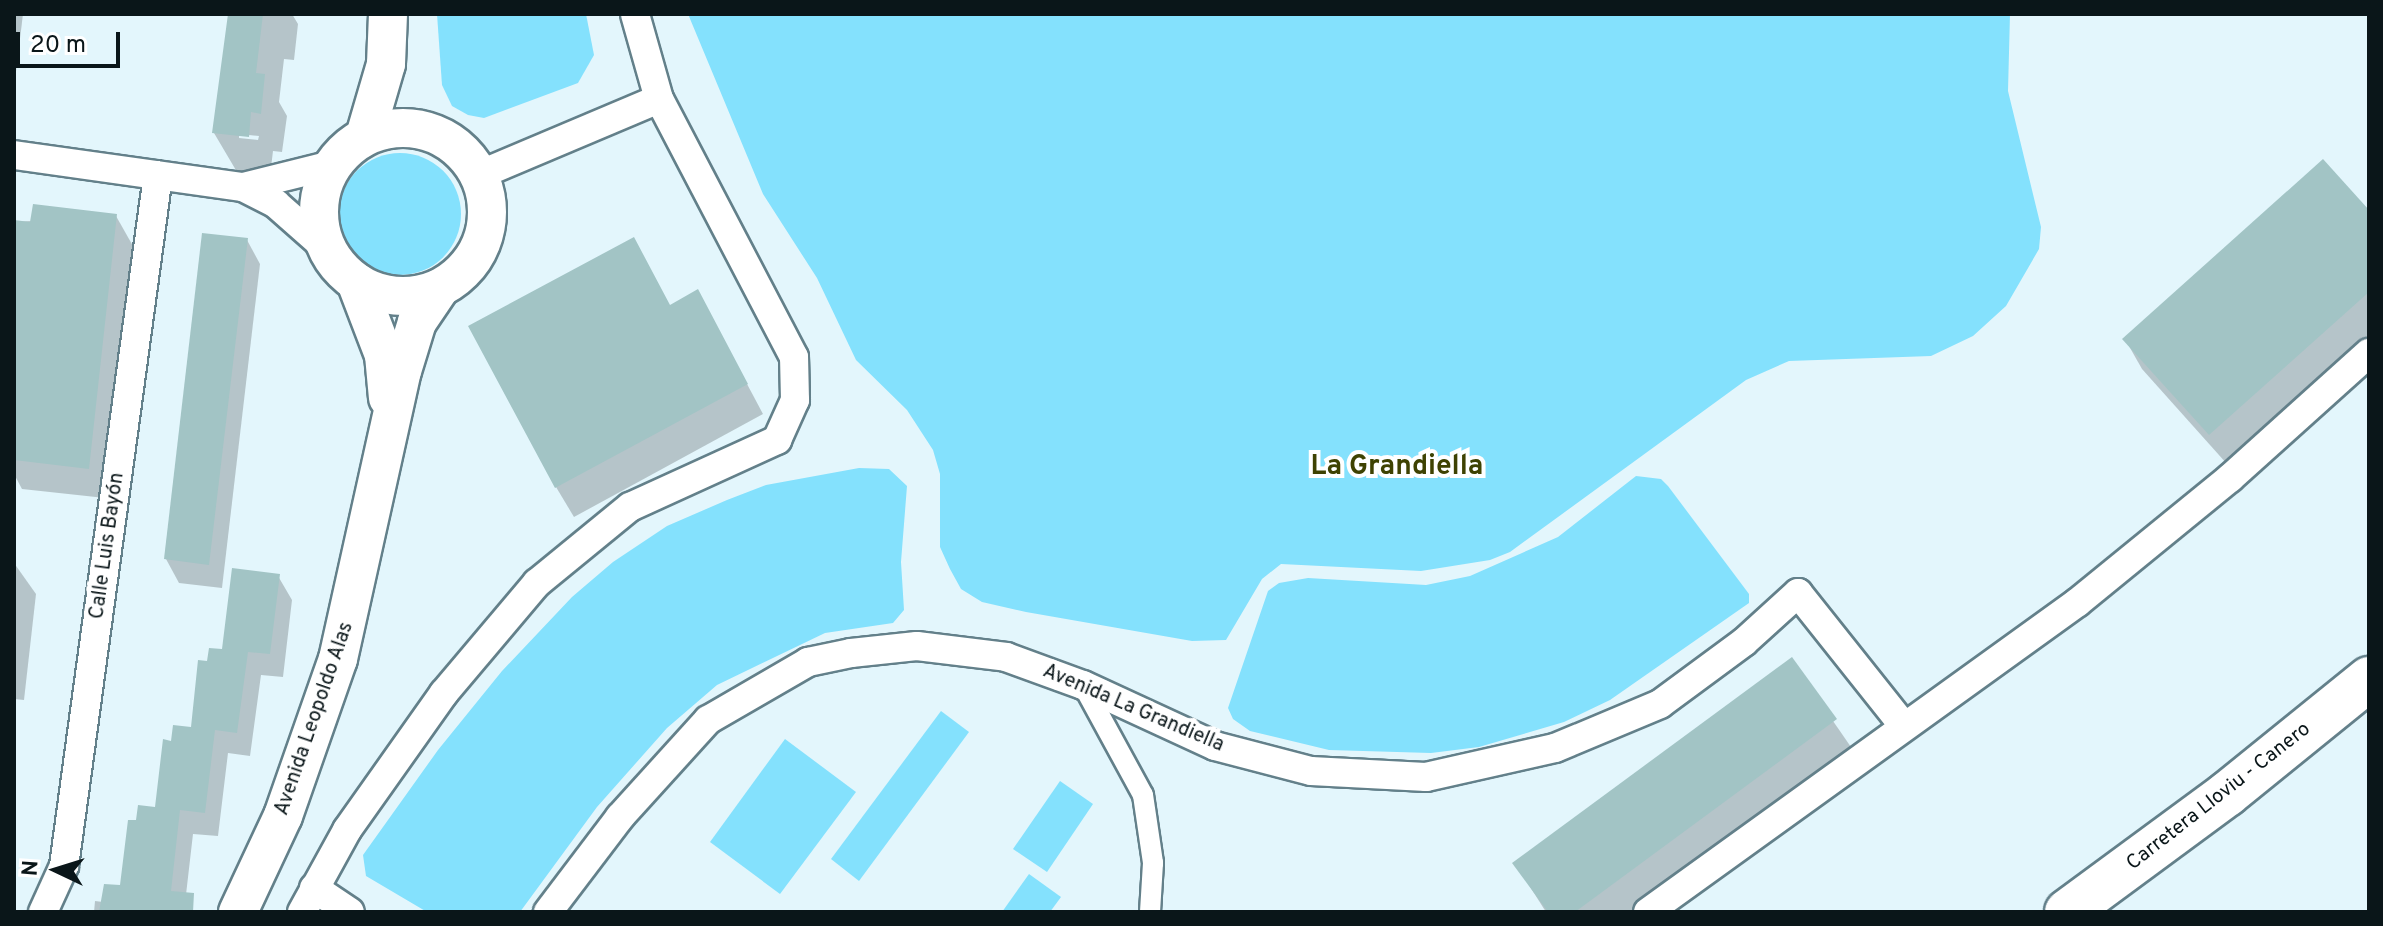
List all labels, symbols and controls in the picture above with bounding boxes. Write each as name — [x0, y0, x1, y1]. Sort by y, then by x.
scale bar — [20, 16, 124, 66]
text: 20 m — [30, 31, 86, 61]
district label: La Grandiella — [1311, 450, 1483, 484]
street label: Calle Luis Bayón — [86, 471, 130, 621]
street label: Avenida Leopoldo Alas — [270, 619, 360, 819]
street label: Avenida La Grandiella — [1039, 660, 1227, 758]
street label: Carretera Lloviu - Canero — [2122, 718, 2316, 876]
north arrow — [16, 830, 96, 910]
text: N — [18, 859, 46, 877]

